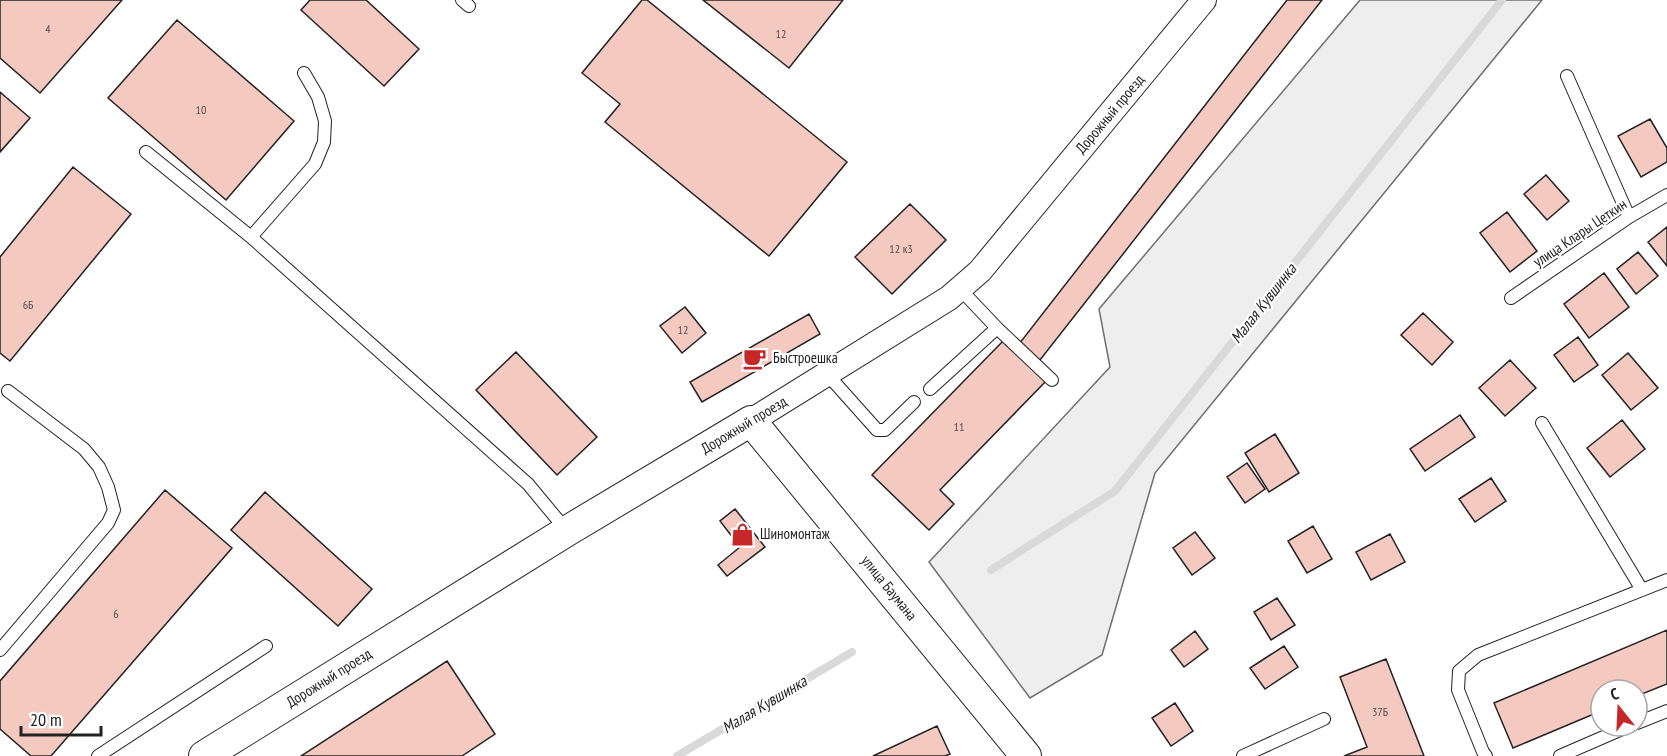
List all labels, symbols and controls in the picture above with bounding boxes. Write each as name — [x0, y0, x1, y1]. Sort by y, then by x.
house number: 4 — [45, 21, 51, 36]
house number: 12 — [776, 26, 786, 41]
street label: Дорожный проезд — [1071, 70, 1148, 157]
house number: 10 — [196, 102, 206, 117]
street label: улица Клары Цеткин — [1529, 194, 1630, 271]
house number: 12 к3 — [889, 241, 913, 256]
water label: Малая Кувшинка — [1226, 258, 1301, 347]
house number: 6Б — [23, 297, 33, 312]
house number: 12 — [678, 322, 688, 337]
cafe icon: Быстроешка — [742, 345, 768, 371]
place label: Быстроешка — [773, 348, 838, 367]
street label: Дорожный проезд — [697, 391, 791, 458]
house number: 11 — [954, 419, 964, 434]
shop icon: Шиномонтаж — [729, 521, 755, 547]
place label: Шиномонтаж — [760, 524, 831, 543]
street label: улица Баумана — [857, 551, 922, 624]
house number: 6 — [113, 606, 119, 621]
street label: Дорожный проезд — [282, 644, 375, 711]
water label: Малая Кувшинка — [718, 670, 811, 737]
north arrow — [1589, 678, 1649, 738]
text: С — [1608, 683, 1622, 704]
scale bar — [21, 699, 100, 737]
house number: 37Б — [1372, 704, 1388, 719]
text: 20 m — [30, 708, 62, 731]

